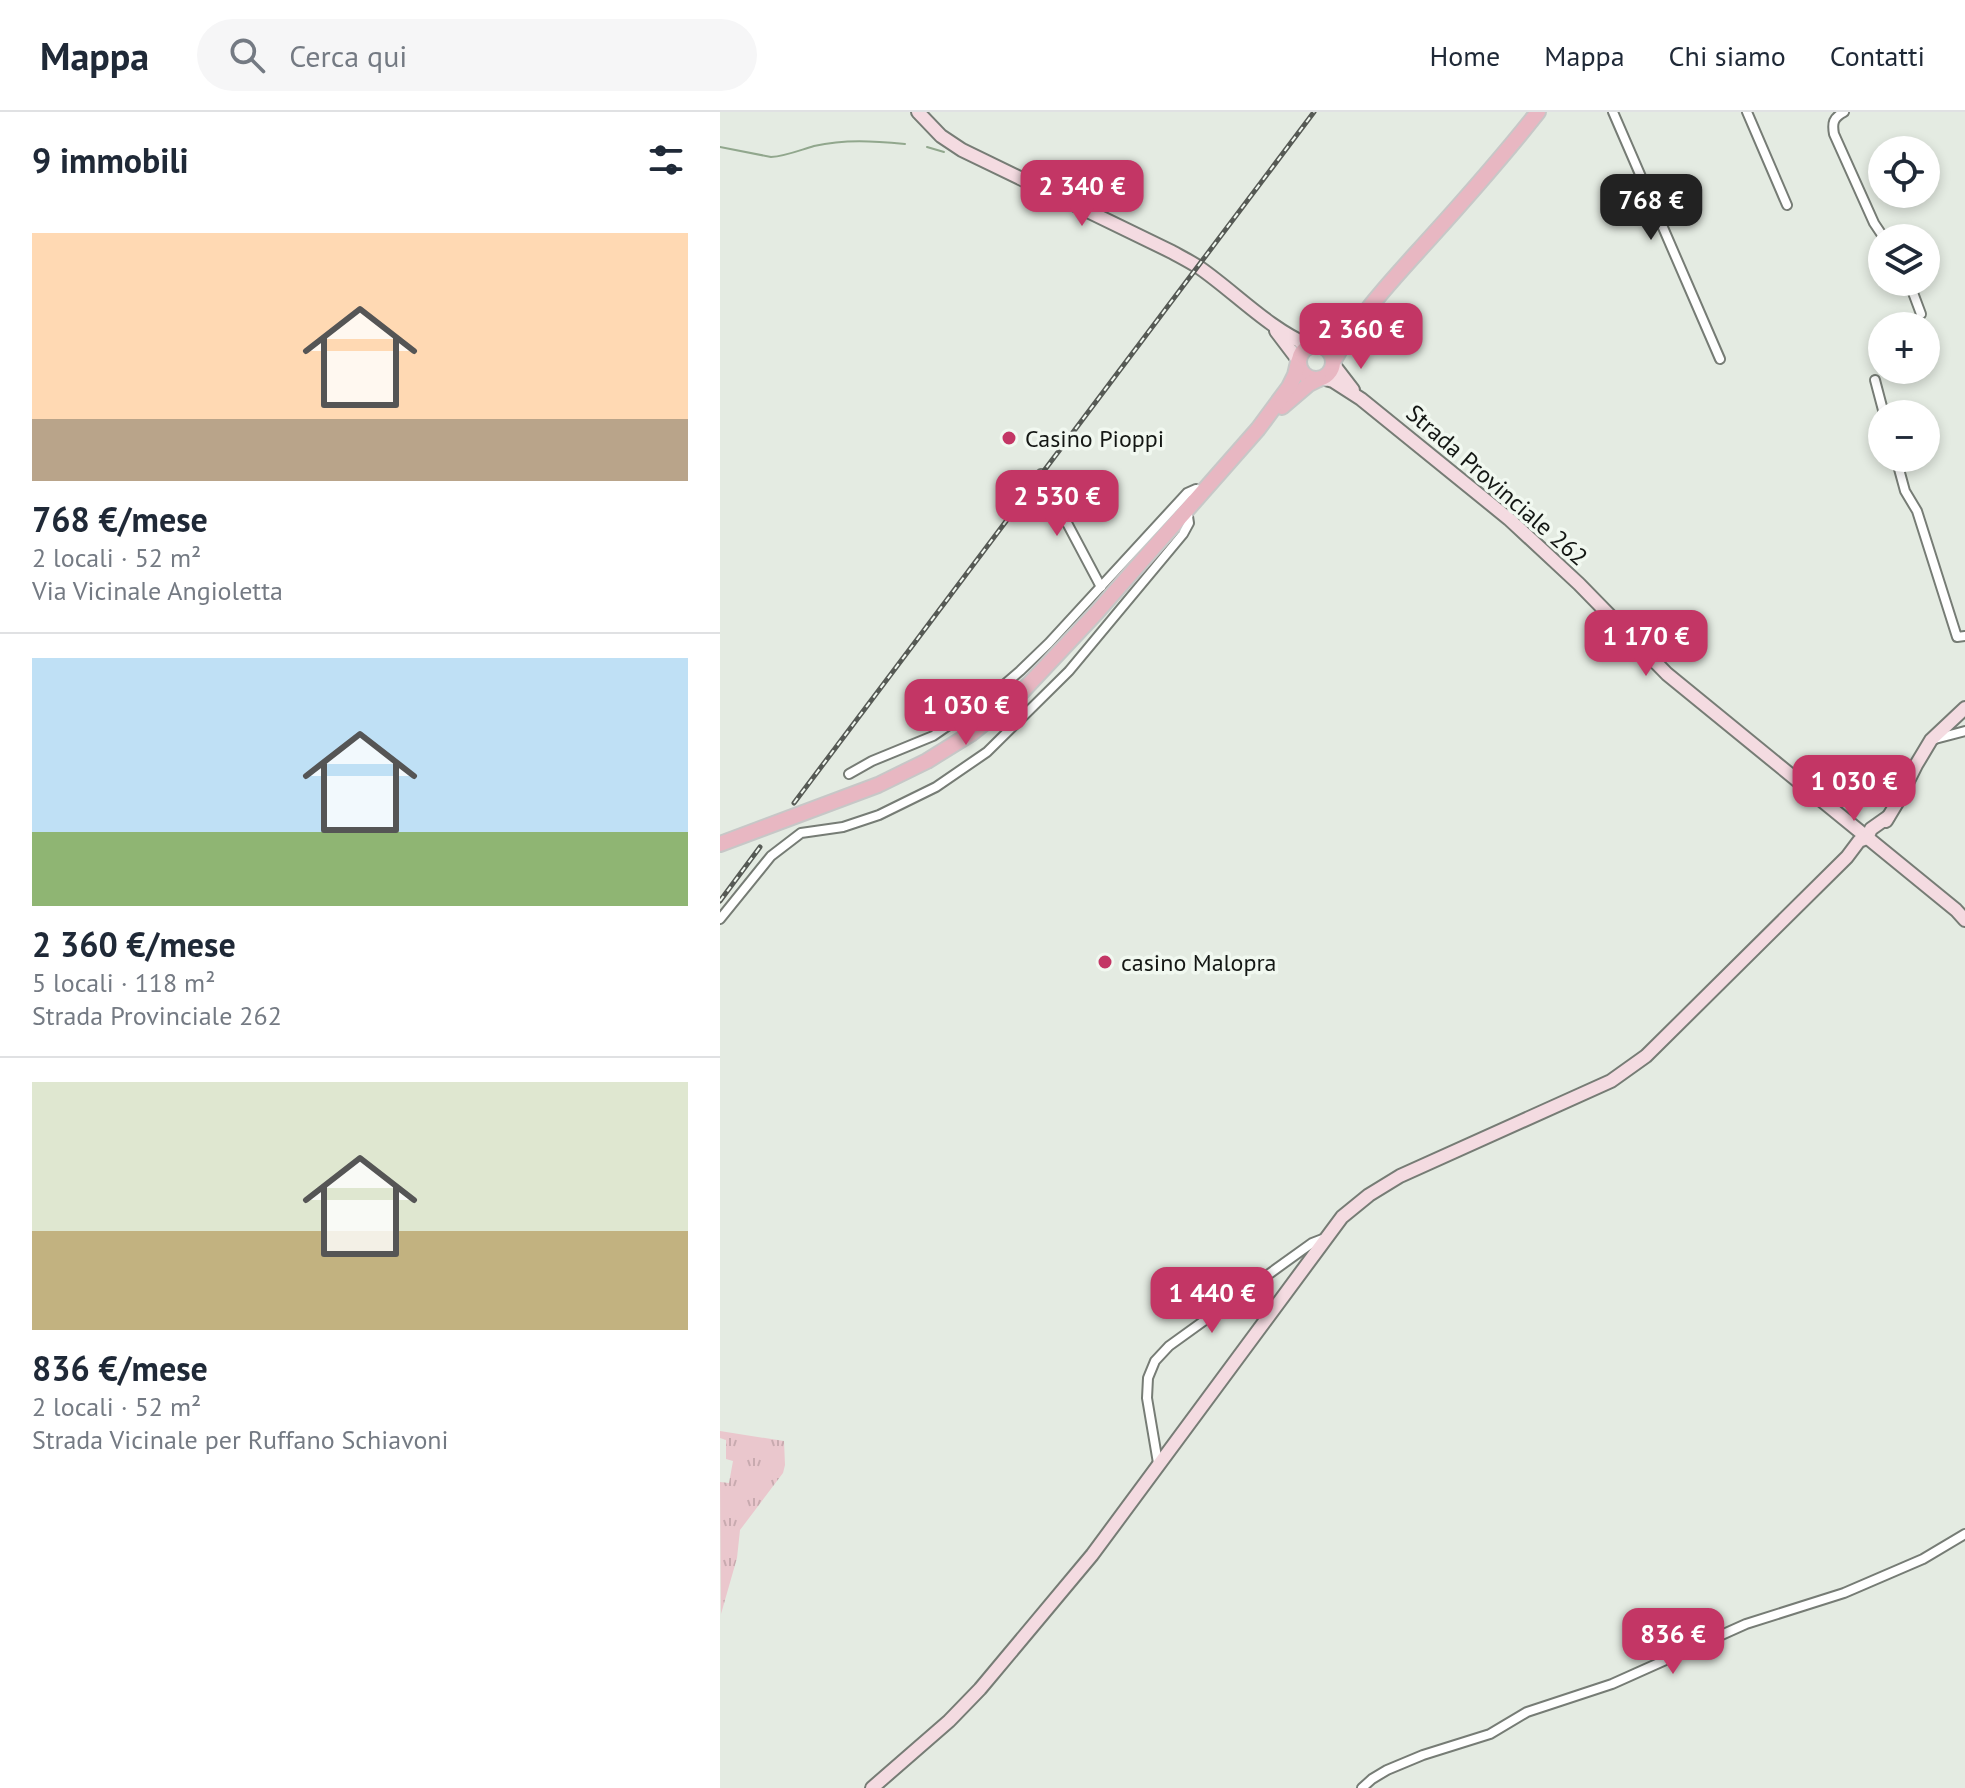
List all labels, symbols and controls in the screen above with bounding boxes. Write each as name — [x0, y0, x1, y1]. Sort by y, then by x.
search box — [197, 19, 757, 91]
text: Mappa — [40, 31, 149, 80]
icon: search — [225, 33, 269, 77]
text: Cerca qui — [289, 36, 407, 75]
text: Home — [1430, 37, 1500, 74]
text: Mappa — [1544, 37, 1625, 74]
text: Chi siamo — [1669, 37, 1786, 74]
text: Contatti — [1830, 37, 1925, 74]
map controls — [1868, 136, 1940, 472]
button: locate — [1868, 136, 1940, 208]
text: 9 immobili — [32, 138, 189, 182]
icon: filters — [644, 138, 688, 182]
pin: 2 340 € — [1008, 160, 1156, 228]
text: 2 340 € — [1039, 169, 1125, 202]
pin: 768 € — [1595, 174, 1707, 242]
text: 768 € — [1618, 183, 1684, 216]
button: layers — [1868, 224, 1940, 296]
icon: home — [288, 285, 432, 429]
pin: 2 360 € — [1287, 303, 1435, 371]
text: 2 360 € — [1318, 312, 1404, 345]
button: + — [1868, 312, 1940, 384]
street label: Strada Provinciale 262 — [1400, 398, 1594, 572]
button: − — [1868, 400, 1940, 472]
place label: Casino Pioppi — [1025, 423, 1164, 454]
marker: Casino Pioppi — [1000, 429, 1018, 447]
pin: 2 530 € — [983, 470, 1131, 538]
text: 2 530 € — [1014, 479, 1100, 512]
text: 768 €/mese — [32, 497, 208, 541]
text: 2 locali · 52 m² — [32, 541, 201, 574]
text: Via Vicinale Angioletta — [32, 574, 283, 607]
pin: 1 170 € — [1572, 610, 1720, 678]
text: 1 170 € — [1603, 619, 1689, 652]
pin: 1 030 € — [892, 679, 1040, 747]
text: 1 030 € — [923, 688, 1009, 721]
icon: home — [288, 710, 432, 854]
pin: 1 030 € — [1780, 755, 1928, 823]
text: 1 030 € — [1811, 764, 1897, 797]
text: 2 360 €/mese — [32, 922, 236, 966]
place label: casino Malopra — [1121, 947, 1276, 978]
marker: casino Malopra — [1096, 953, 1114, 971]
text: 5 locali · 118 m² — [32, 966, 215, 999]
text: Strada Provinciale 262 — [32, 999, 282, 1032]
icon: home — [288, 1134, 432, 1278]
pin: 1 440 € — [1138, 1267, 1286, 1335]
text: 1 440 € — [1169, 1276, 1255, 1309]
text: 836 €/mese — [32, 1346, 208, 1390]
text: 2 locali · 52 m² — [32, 1390, 201, 1423]
text: Strada Vicinale per Ruffano Schiavoni — [32, 1423, 449, 1456]
pin: 836 € — [1617, 1608, 1729, 1676]
text: 836 € — [1640, 1617, 1706, 1650]

